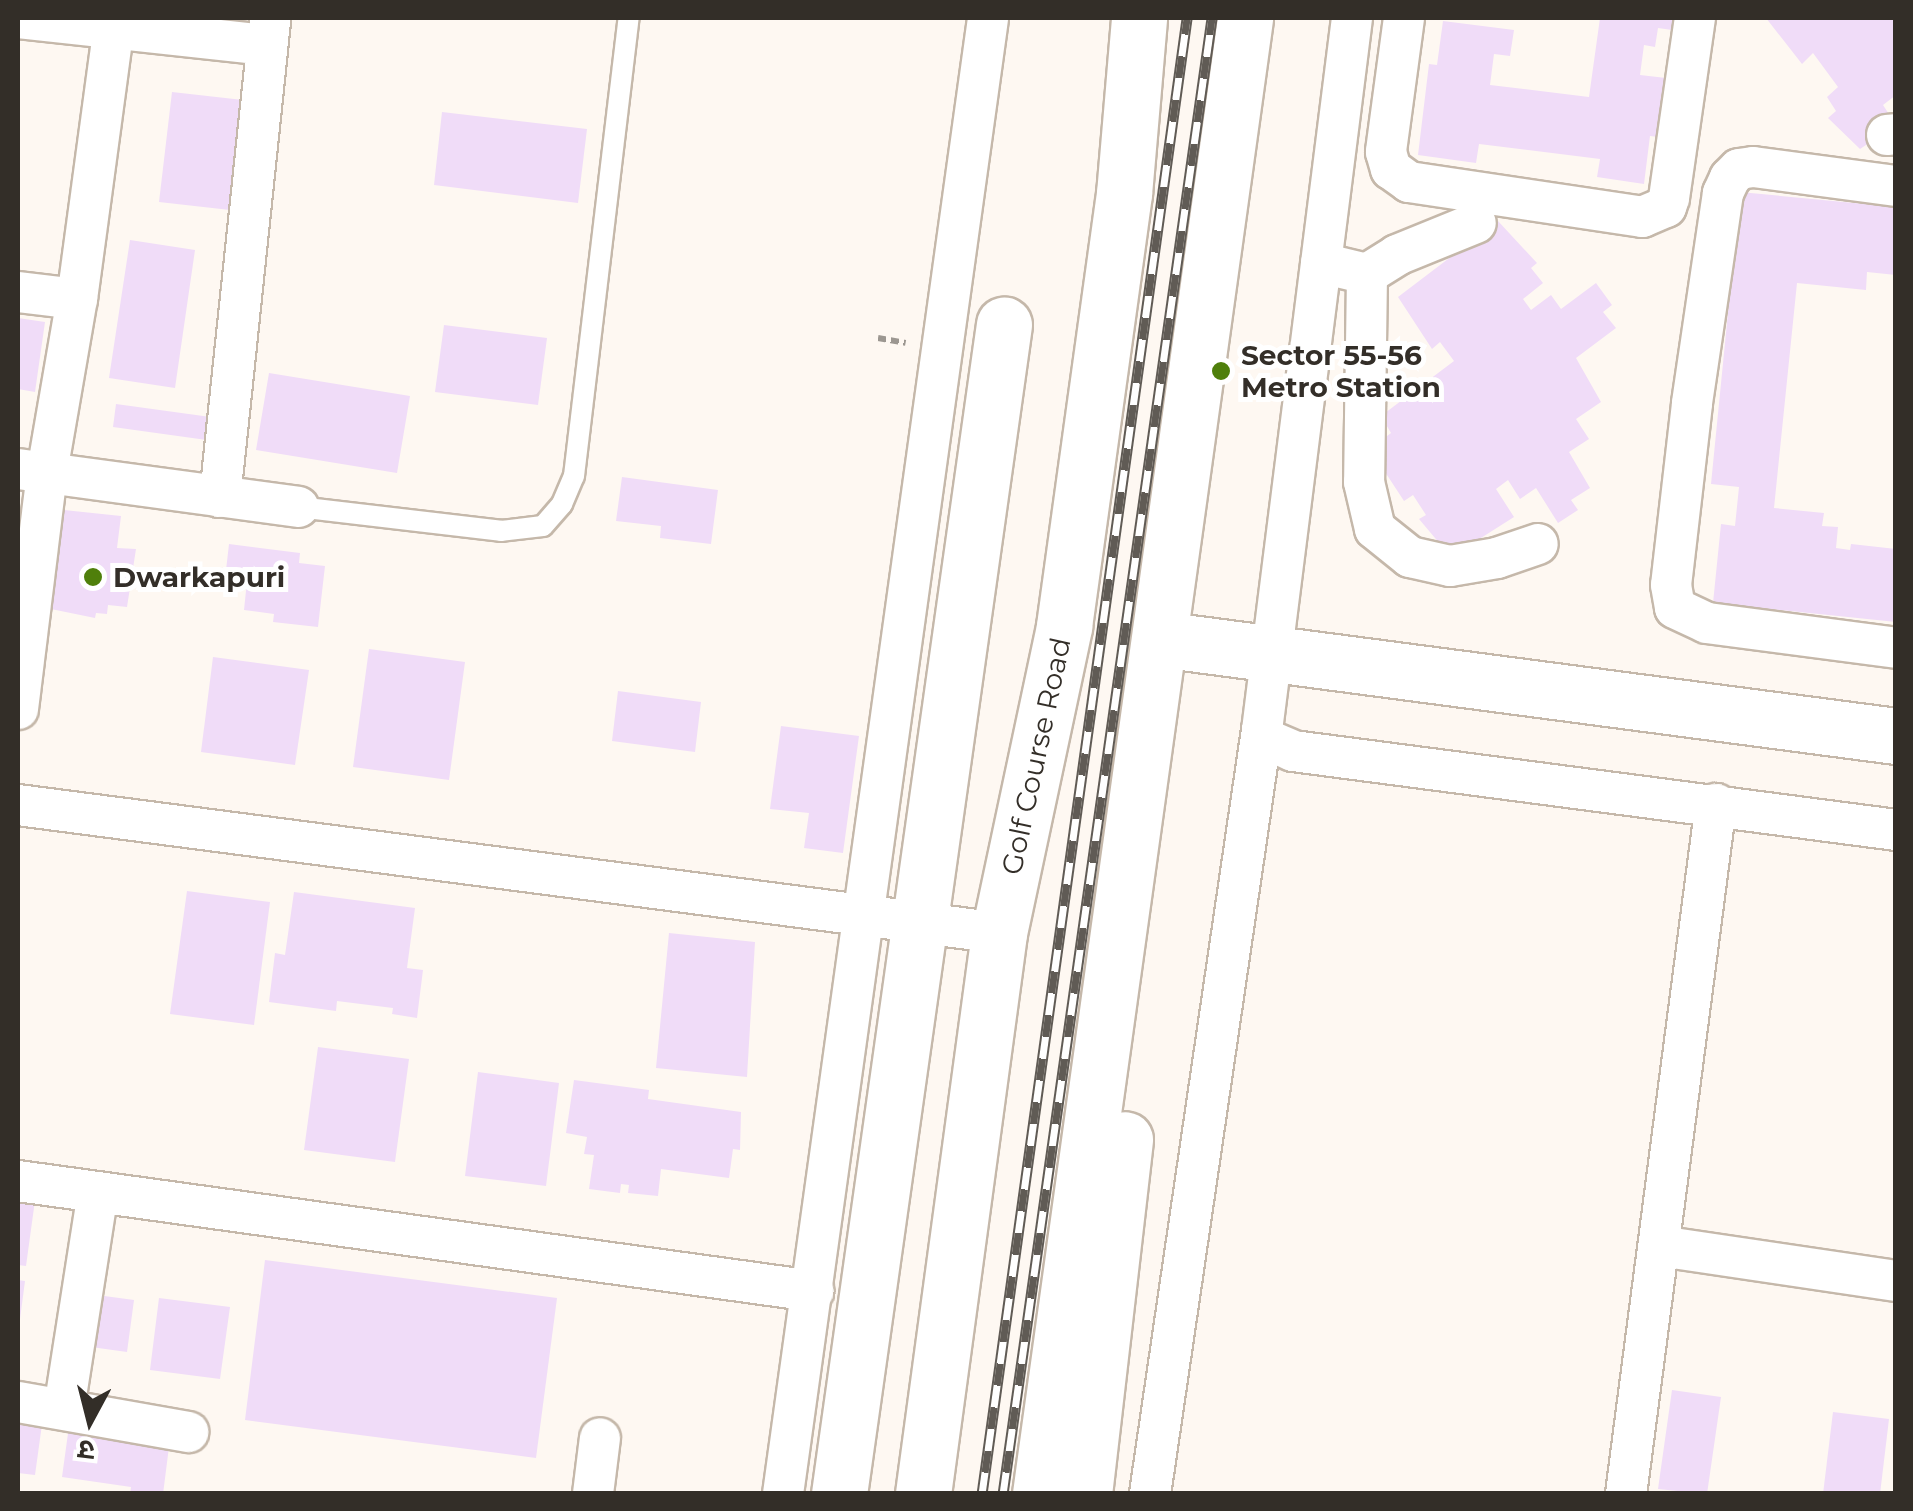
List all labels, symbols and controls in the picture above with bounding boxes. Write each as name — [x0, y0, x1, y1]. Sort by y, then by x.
place label: Sector 55-56 Metro Station — [1241, 338, 1441, 404]
marker: Sector 55-56 Metro Station — [1210, 360, 1232, 382]
place label: Dwarkapuri — [113, 560, 285, 594]
marker: Dwarkapuri — [82, 566, 104, 588]
street label: Golf Course Road — [994, 634, 1078, 878]
north arrow — [40, 1371, 140, 1471]
text: उ — [76, 1433, 97, 1469]

